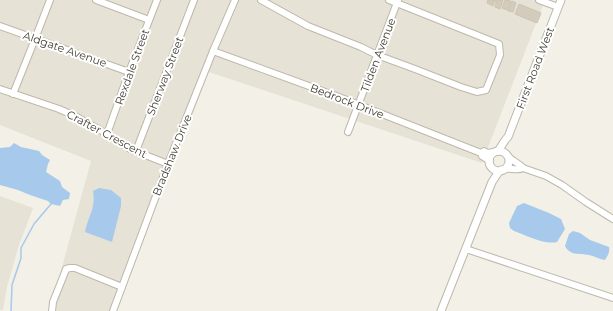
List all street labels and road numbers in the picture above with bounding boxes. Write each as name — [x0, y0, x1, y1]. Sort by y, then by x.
street label: Tilden Avenue — [357, 16, 399, 94]
street label: First Road West — [513, 24, 557, 111]
street label: Rexdale Street — [112, 27, 152, 107]
street label: Aldgate Avenue — [21, 28, 109, 70]
street label: Sherway Street — [144, 34, 187, 117]
street label: Bedrock Drive — [308, 80, 386, 122]
street label: Crafter Crescent — [64, 107, 150, 161]
street label: Bradshaw Drive — [149, 112, 195, 198]

